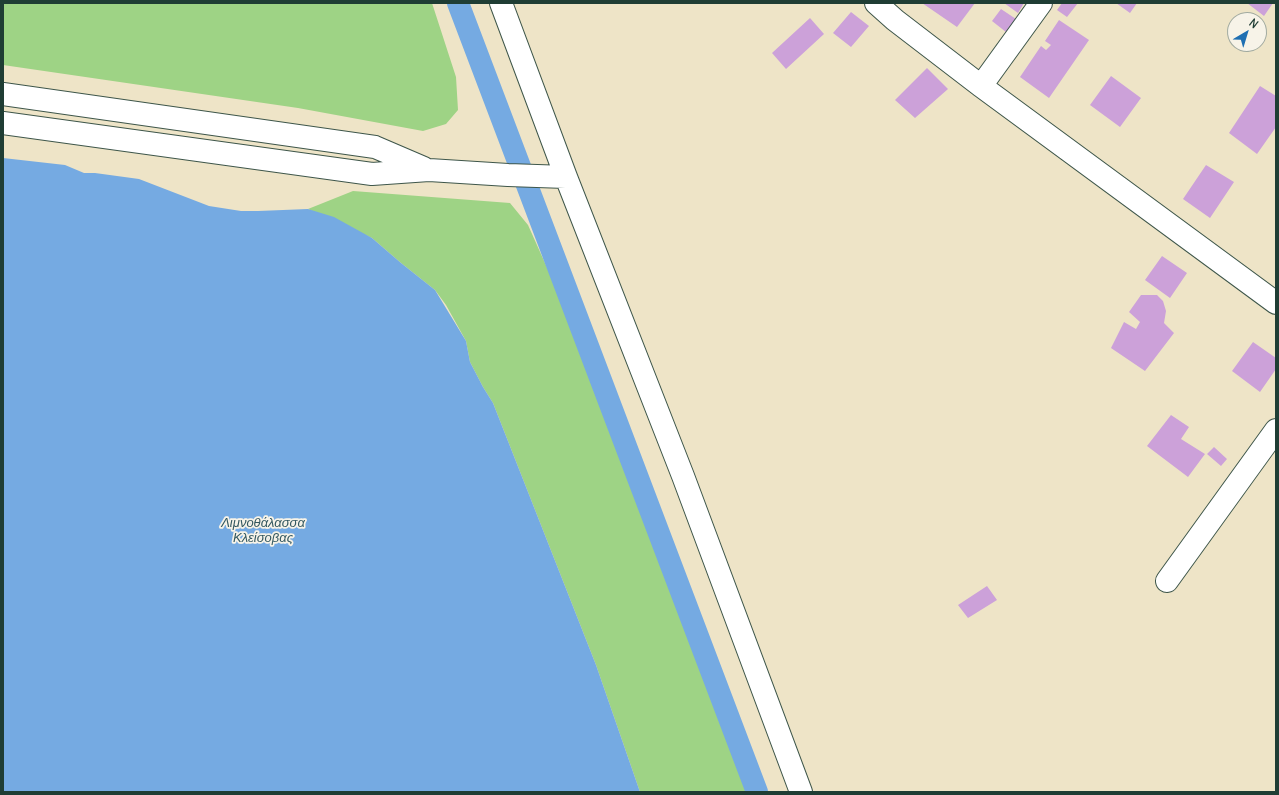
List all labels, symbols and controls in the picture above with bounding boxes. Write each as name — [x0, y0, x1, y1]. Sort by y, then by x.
north arrow — [1227, 12, 1267, 52]
text: N — [1246, 15, 1261, 31]
water label: Λιμνοθάλασσα Κλείσοβας — [221, 515, 305, 546]

